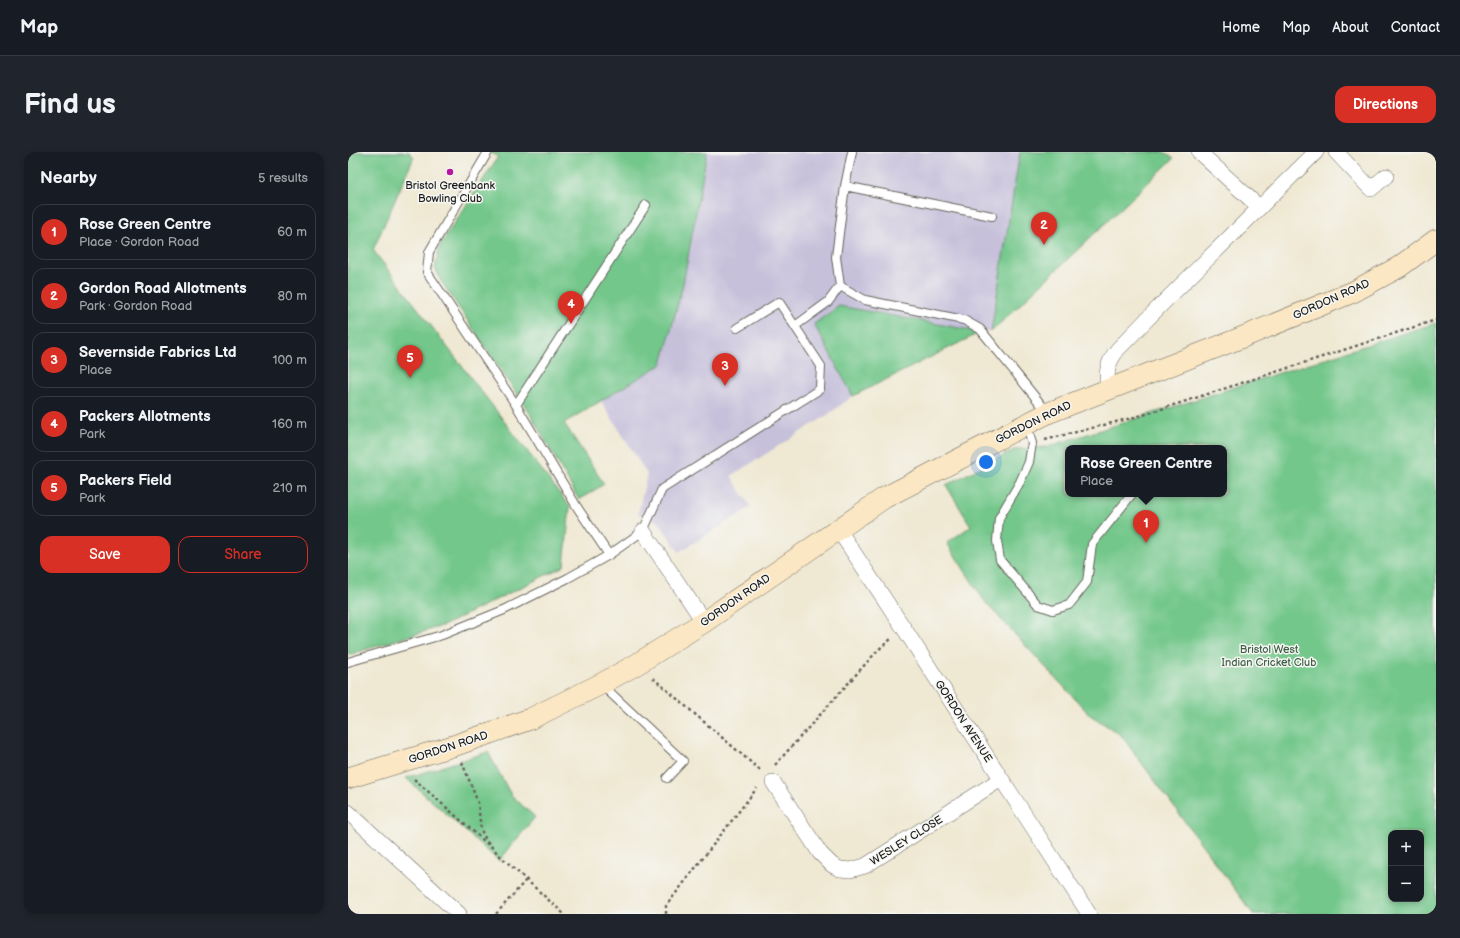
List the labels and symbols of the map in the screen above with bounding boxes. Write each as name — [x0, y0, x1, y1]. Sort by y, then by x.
marker: Bristol Greenbank Bowling Club — [445, 167, 455, 177]
place label: Bristol Greenbank Bowling Club — [405, 179, 495, 205]
pin: 2 — [1031, 212, 1057, 245]
street label: GORDON ROAD — [1291, 277, 1372, 322]
pin: 4 — [558, 291, 584, 324]
pin: 5 — [397, 345, 423, 378]
pin: 3 — [712, 353, 738, 386]
street label: GORDON ROAD — [993, 399, 1073, 446]
your location — [976, 452, 996, 472]
pin: 1 — [1133, 510, 1159, 543]
street label: GORDON ROAD — [698, 571, 773, 629]
park label: Bristol West Indian Cricket Club — [1222, 643, 1316, 669]
street label: GORDON AVENUE — [932, 678, 995, 765]
street label: GORDON ROAD — [407, 729, 489, 766]
street label: WESLEY CLOSE — [868, 813, 945, 868]

